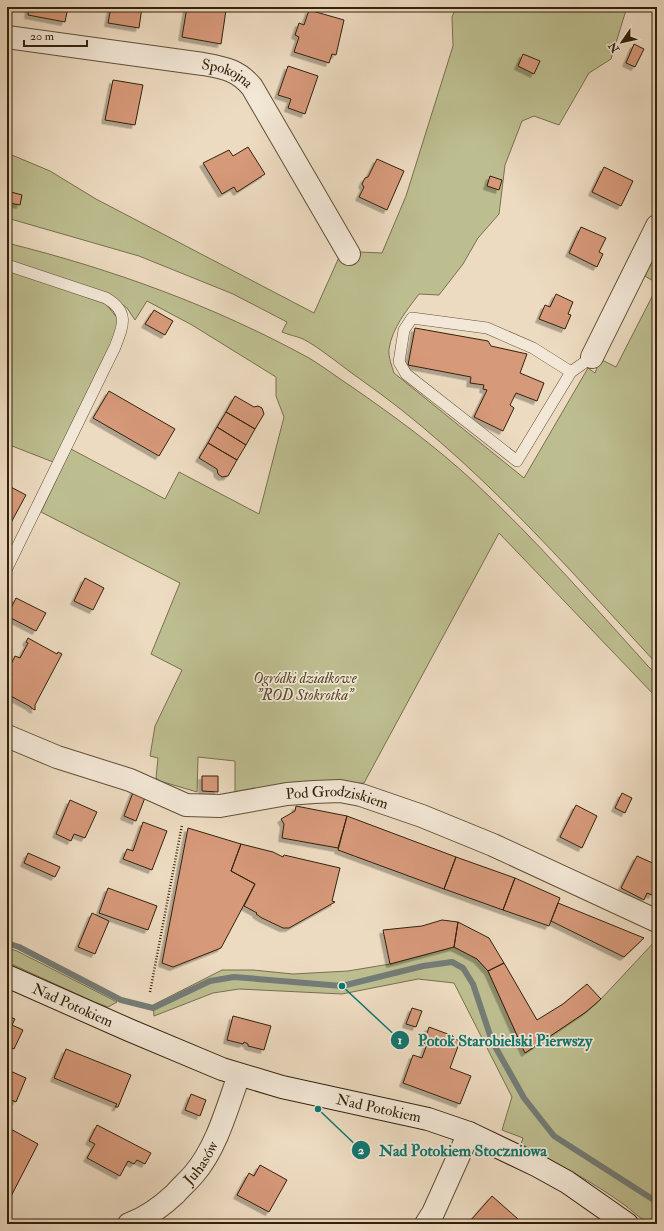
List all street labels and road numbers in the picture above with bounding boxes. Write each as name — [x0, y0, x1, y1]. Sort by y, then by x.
street label: Spokojna — [200, 54, 258, 92]
street label: Pod Grodziskiem — [285, 781, 391, 813]
street label: Nad Potokiem — [29, 979, 117, 1031]
street label: Nad Potokiem — [335, 1090, 423, 1127]
street label: Juhasów — [179, 1137, 223, 1190]

